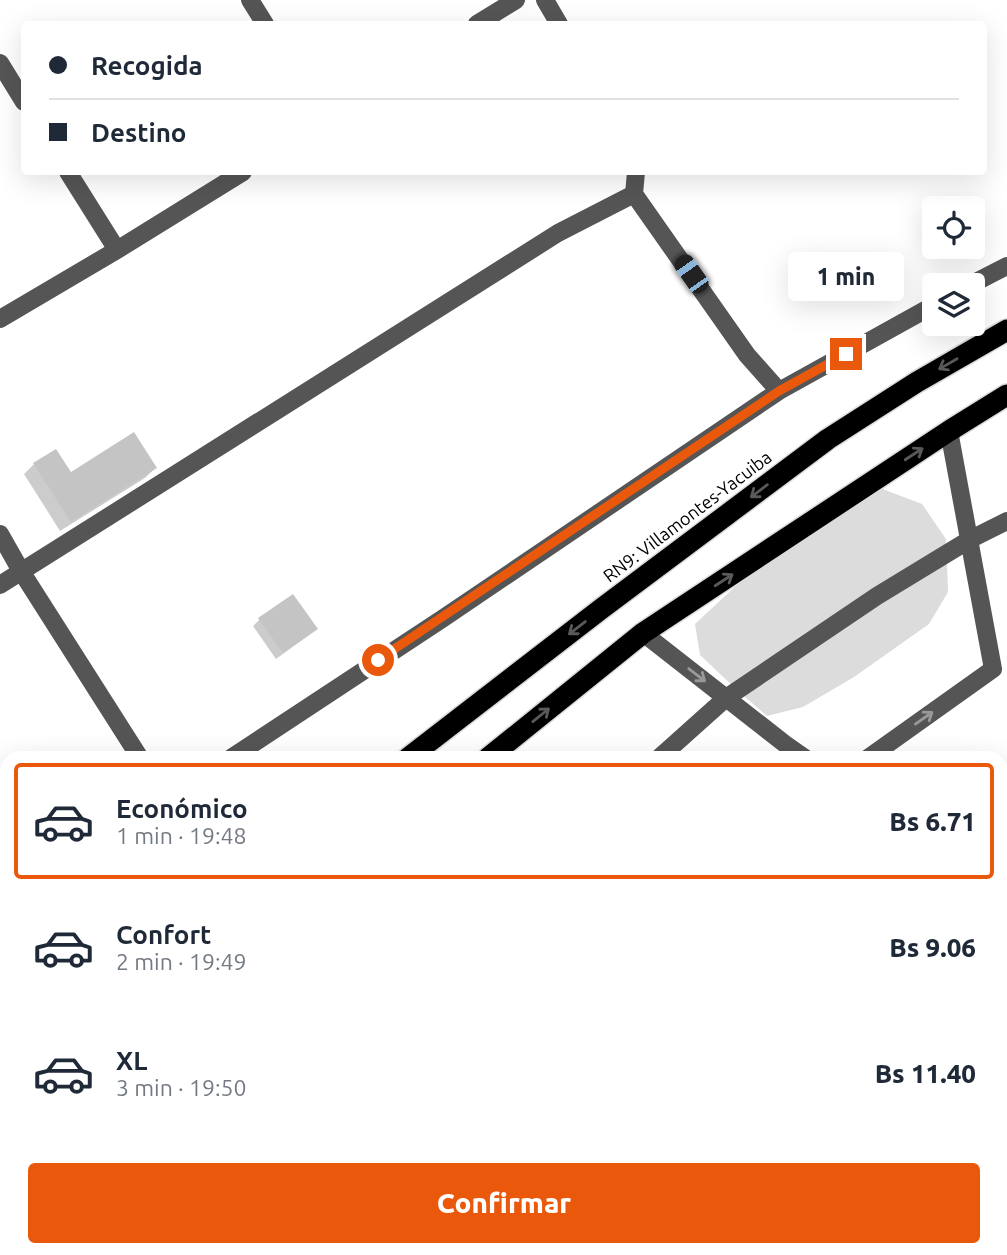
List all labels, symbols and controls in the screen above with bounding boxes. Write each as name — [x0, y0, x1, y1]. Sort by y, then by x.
text: Recogida — [91, 51, 203, 80]
text: Destino — [91, 118, 187, 147]
map controls — [922, 196, 985, 336]
button: locate — [922, 196, 985, 259]
car — [671, 251, 712, 297]
callout: 1 min — [788, 252, 904, 302]
text: 1 min — [817, 264, 875, 289]
button: layers — [922, 273, 985, 336]
route end — [830, 338, 862, 370]
one-way arrow — [938, 357, 958, 371]
street label: RN9: Villamontes-Yacuiba — [599, 446, 775, 586]
one-way arrow — [904, 447, 923, 462]
one-way arrow — [750, 483, 769, 498]
one-way arrow — [714, 572, 733, 587]
one-way arrow — [569, 620, 587, 635]
route start — [362, 644, 394, 676]
one-way arrow — [687, 668, 705, 683]
one-way arrow — [532, 707, 550, 723]
one-way arrow — [914, 711, 933, 725]
icon: car — [32, 790, 95, 853]
text: Económico — [116, 794, 248, 823]
text: Bs 6.71 — [889, 807, 976, 836]
text: 1 min · 19:48 — [116, 823, 247, 848]
icon: car — [32, 916, 95, 979]
text: Confort — [116, 920, 211, 949]
text: Bs 9.06 — [889, 933, 976, 962]
text: 2 min · 19:49 — [116, 949, 247, 974]
icon: car — [32, 1042, 95, 1105]
text: XL — [116, 1046, 147, 1075]
text: Bs 11.40 — [875, 1059, 976, 1088]
text: 3 min · 19:50 — [116, 1075, 247, 1100]
button: Confirmar — [28, 1163, 980, 1243]

